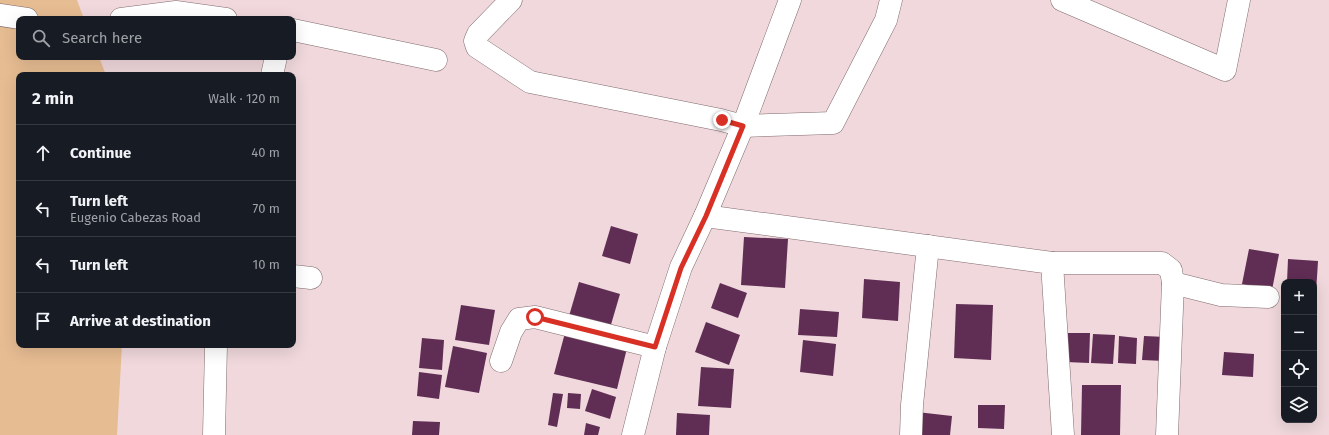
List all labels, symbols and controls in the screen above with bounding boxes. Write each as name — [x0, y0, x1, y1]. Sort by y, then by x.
search box — [16, 16, 296, 60]
icon: search — [30, 27, 52, 49]
text: Search here — [62, 29, 142, 47]
text: 2 min — [32, 88, 74, 109]
text: Walk · 120 m — [208, 91, 280, 106]
route end — [713, 111, 731, 129]
icon: ahead — [32, 142, 54, 164]
text: Continue — [70, 144, 131, 162]
text: 40 m — [251, 145, 280, 160]
text: Turn left — [70, 192, 128, 210]
icon: left — [32, 198, 54, 220]
text: 70 m — [253, 201, 280, 216]
text: Eugenio Cabezas Road — [70, 210, 201, 225]
icon: left — [32, 254, 54, 276]
text: Turn left — [70, 256, 128, 274]
text: 10 m — [253, 257, 280, 272]
map controls — [1281, 279, 1317, 423]
button: + — [1281, 279, 1317, 315]
route start — [526, 308, 544, 326]
icon: arrive — [32, 310, 54, 332]
text: Arrive at destination — [70, 312, 211, 330]
button: − — [1281, 315, 1317, 351]
button: locate — [1281, 351, 1317, 387]
button: layers — [1281, 387, 1317, 423]

